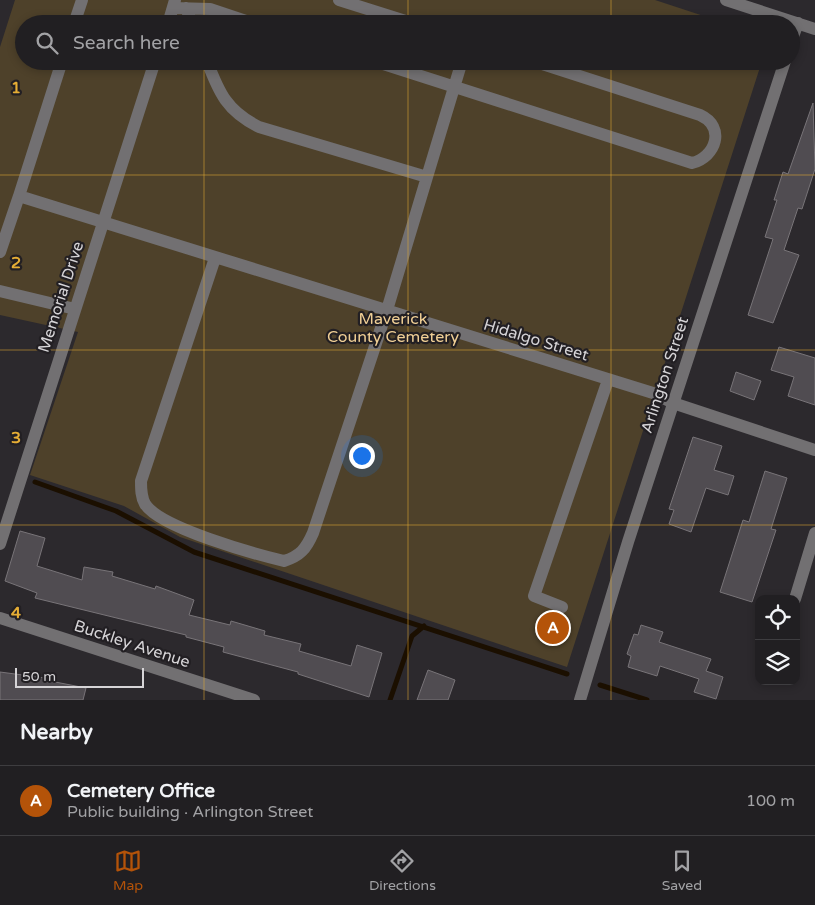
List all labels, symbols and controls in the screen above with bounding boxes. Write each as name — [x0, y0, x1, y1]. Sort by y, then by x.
search box — [15, 15, 800, 70]
icon: search — [33, 29, 61, 57]
text: Search here — [73, 32, 180, 54]
text: 1 — [11, 78, 21, 98]
street label: Memorial Drive — [34, 239, 88, 355]
text: 2 — [11, 253, 21, 273]
park label: Maverick County Cemetery — [327, 309, 459, 347]
street label: Arlington Street — [637, 314, 693, 436]
street label: Hidalgo Street — [481, 315, 591, 365]
text: 3 — [11, 428, 21, 448]
your location — [349, 443, 375, 469]
map controls — [755, 595, 800, 685]
button: locate — [755, 595, 800, 640]
text: 4 — [11, 603, 21, 623]
pin: A — [537, 609, 569, 647]
street label: Buckley Avenue — [71, 616, 193, 672]
button: layers — [755, 640, 800, 685]
scale bar — [15, 665, 144, 688]
text: 50 m — [22, 668, 56, 685]
text: Nearby — [20, 720, 93, 745]
text: Cemetery Office — [67, 780, 215, 802]
text: A — [30, 791, 42, 811]
text: 100 m — [746, 791, 795, 811]
text: Public building · Arlington Street — [67, 802, 313, 822]
tab: Map — [113, 847, 143, 894]
tab: Directions — [369, 847, 436, 894]
tab: Saved — [662, 847, 702, 894]

